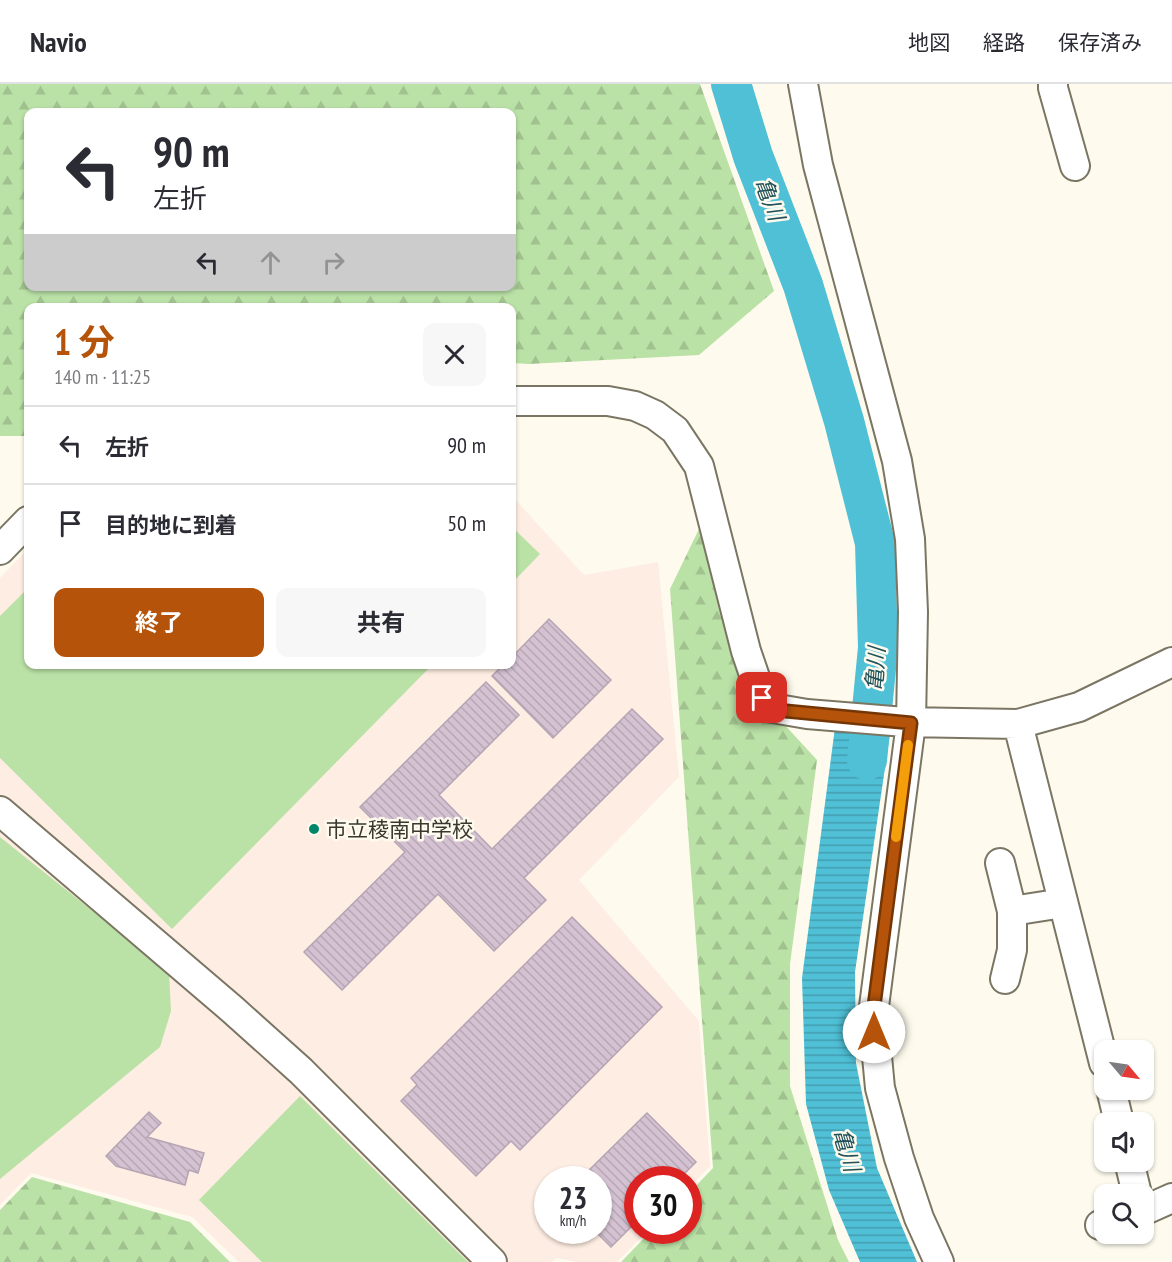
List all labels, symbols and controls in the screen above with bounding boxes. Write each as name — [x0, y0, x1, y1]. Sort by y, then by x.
text: Navio — [30, 23, 87, 60]
text: 地図 — [908, 29, 950, 56]
text: 経路 — [983, 29, 1025, 56]
text: 保存済み — [1058, 29, 1142, 56]
text: 90 m — [153, 124, 230, 179]
icon: left — [54, 132, 132, 210]
water label: 亀川 — [749, 173, 792, 226]
text: 左折 — [153, 181, 207, 215]
icon: left — [191, 246, 224, 279]
icon: ahead — [254, 246, 287, 279]
icon: right — [317, 246, 350, 279]
text: 1 分 — [54, 318, 115, 365]
button: close — [423, 323, 486, 386]
text: 140 m · 11:25 — [54, 364, 151, 390]
icon: left — [54, 429, 87, 462]
text: 90 m — [447, 431, 486, 459]
text: 左折 — [105, 433, 149, 461]
icon: arrive — [54, 507, 87, 540]
text: 50 m — [447, 509, 486, 537]
text: 目的地に到着 — [105, 511, 237, 539]
button: 終了 — [54, 588, 264, 657]
button: 共有 — [276, 588, 486, 657]
water label: 亀川 — [859, 644, 891, 692]
pin — [736, 672, 787, 723]
icon: arrive — [745, 681, 778, 714]
place label: 市立稜南中学校 — [326, 816, 473, 843]
marker: 市立稜南中学校 — [307, 822, 321, 836]
position arrow — [842, 1000, 906, 1064]
north arrow — [1094, 1040, 1154, 1100]
map controls — [1094, 1040, 1154, 1244]
button: sound — [1094, 1112, 1154, 1172]
water label: 亀川 — [827, 1125, 867, 1177]
speed limit sign: 30 — [624, 1166, 702, 1244]
text: 23 — [559, 1178, 587, 1217]
button: search — [1094, 1184, 1154, 1244]
text: km/h — [560, 1211, 586, 1230]

